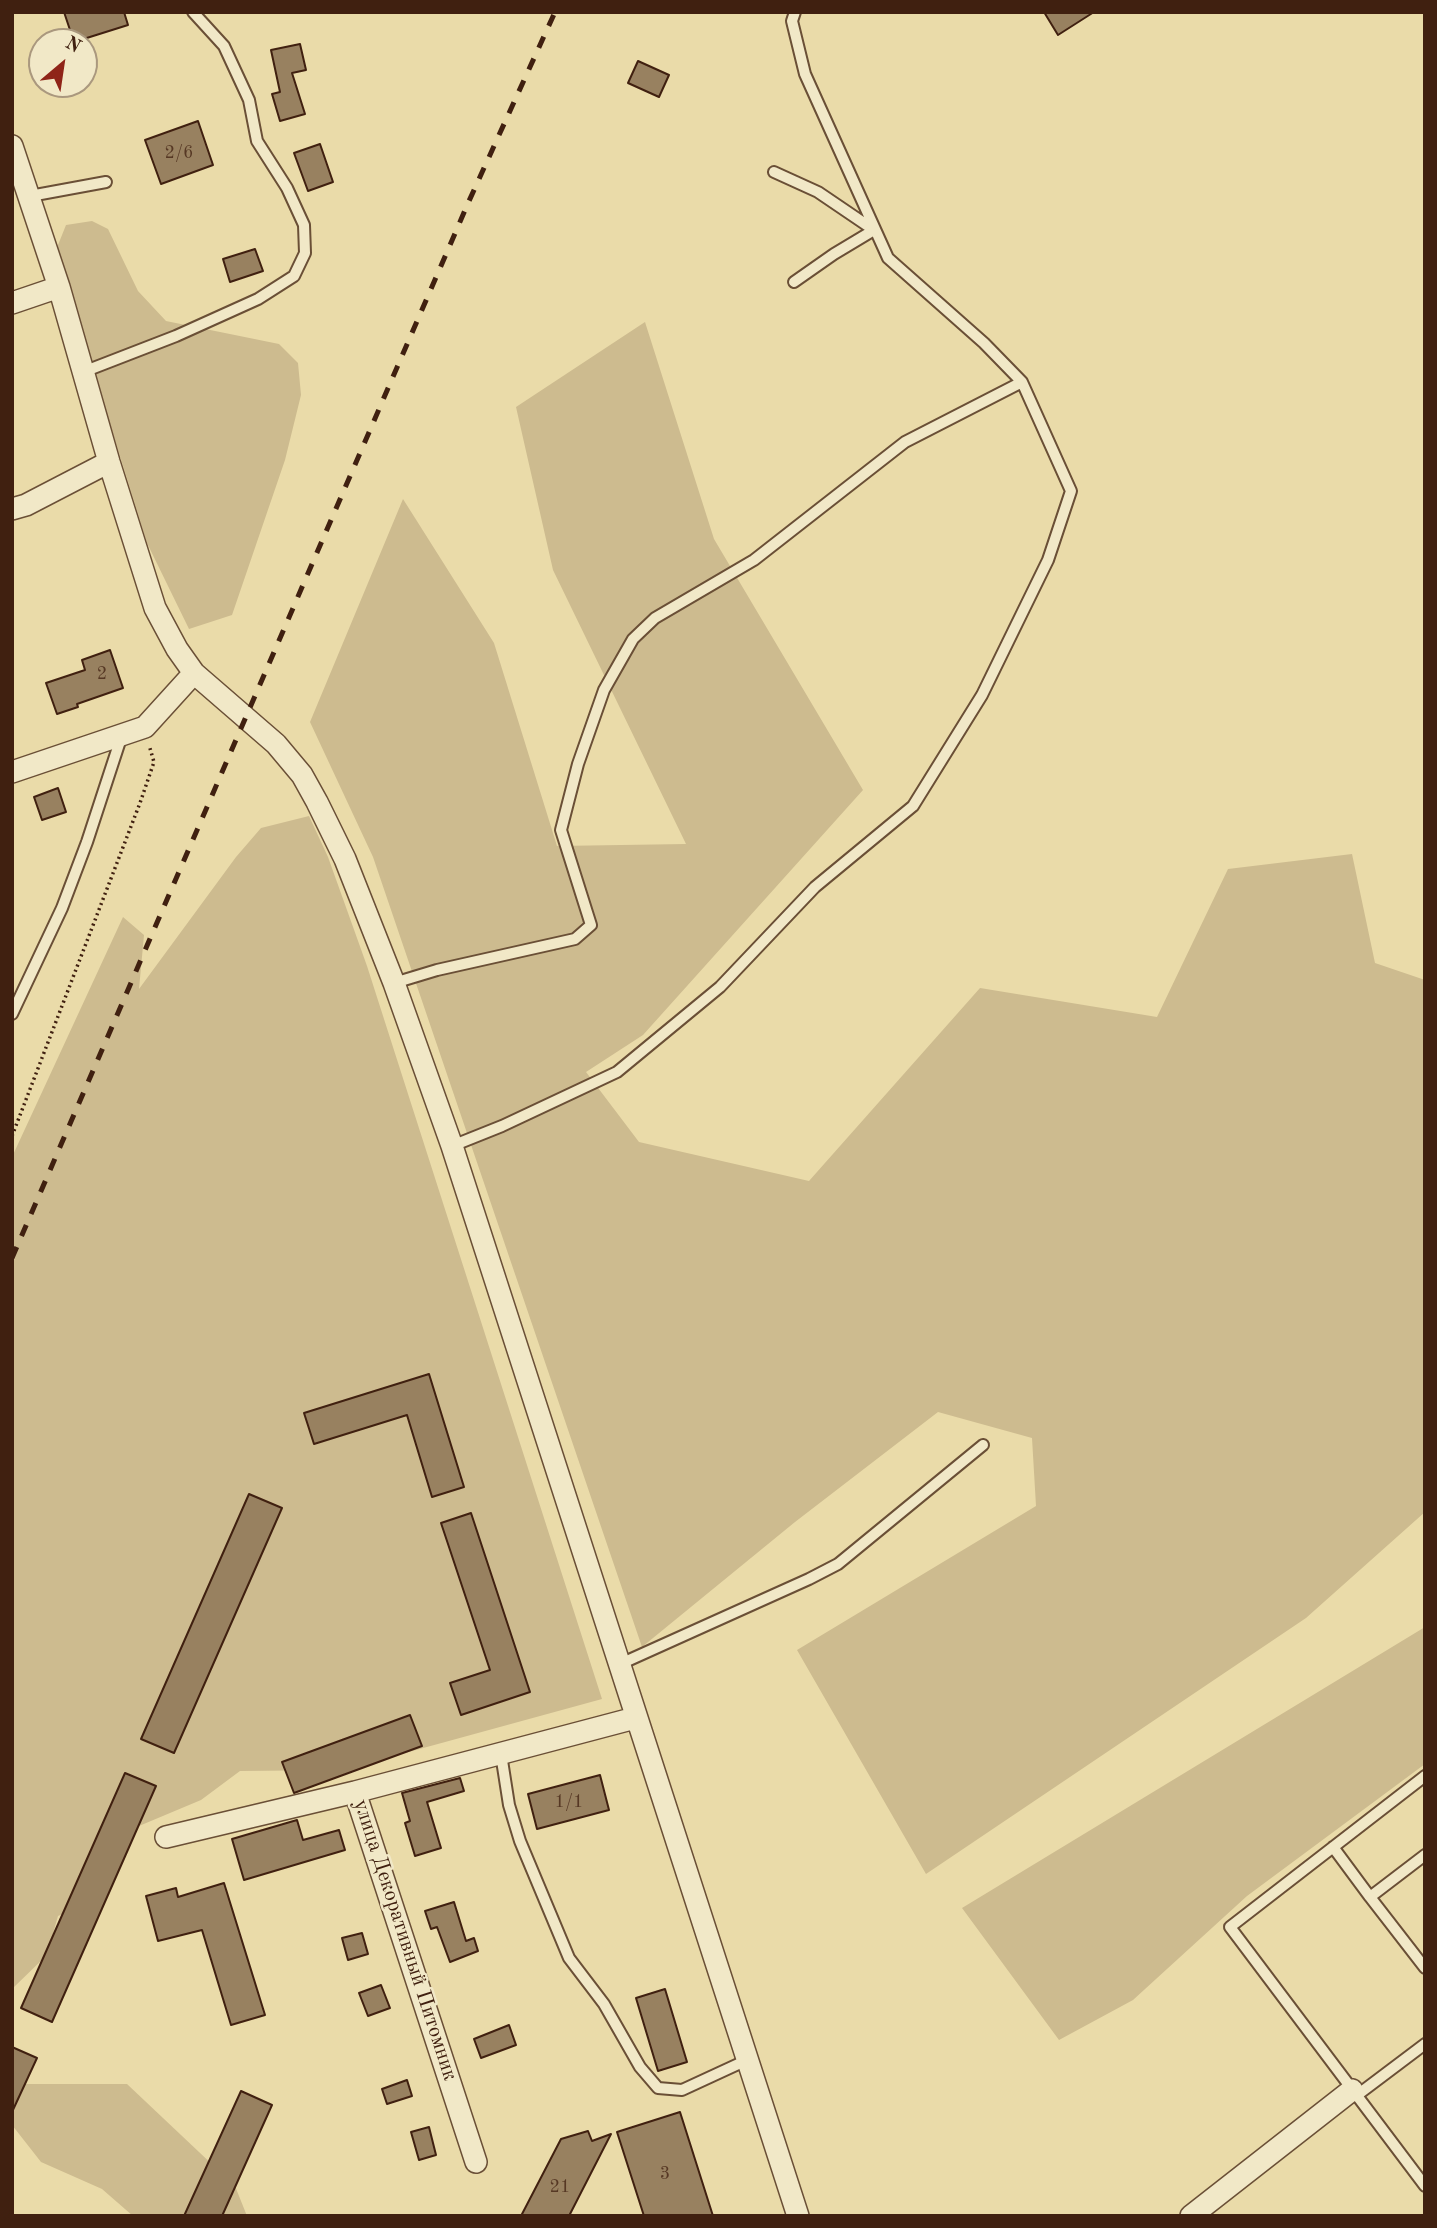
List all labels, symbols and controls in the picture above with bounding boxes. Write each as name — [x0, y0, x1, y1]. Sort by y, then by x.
north arrow — [28, 28, 98, 98]
text: N — [61, 34, 83, 58]
house number: 2/6 — [165, 142, 193, 164]
house number: 2 — [97, 663, 107, 685]
house number: 1/1 — [555, 1791, 583, 1813]
street label: улица Декоративный Питомник — [348, 1796, 462, 2084]
house number: 3 — [660, 2163, 670, 2185]
house number: 21 — [550, 2176, 570, 2198]

